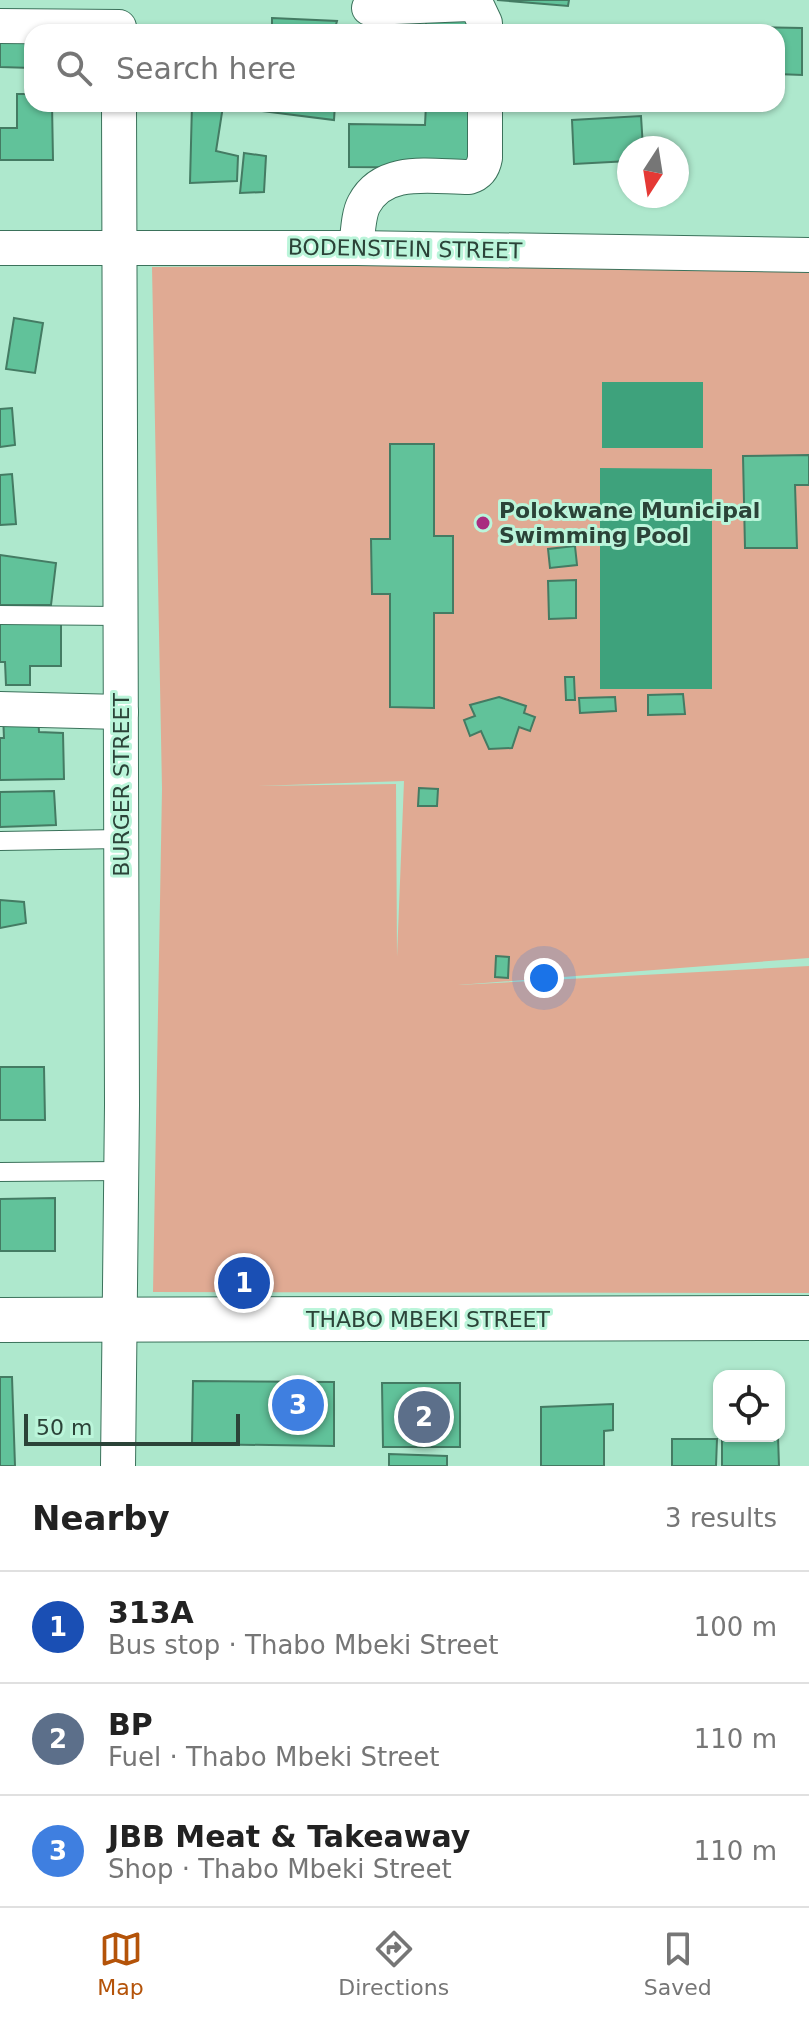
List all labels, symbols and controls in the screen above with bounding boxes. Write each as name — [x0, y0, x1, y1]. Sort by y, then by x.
search box — [24, 24, 785, 112]
icon: search — [52, 46, 96, 90]
text: Search here — [116, 51, 296, 86]
north arrow — [617, 136, 689, 208]
street label: BODENSTEIN STREET — [288, 234, 523, 264]
place label: Polokwane Municipal Swimming Pool — [499, 498, 760, 548]
marker: Polokwane Municipal Swimming Pool — [474, 514, 492, 532]
street label: BURGER STREET — [109, 693, 134, 877]
your location — [524, 958, 564, 998]
pin: 1 — [218, 1253, 270, 1313]
street label: THABO MBEKI STREET — [305, 1307, 550, 1332]
map controls — [713, 1370, 785, 1442]
button: locate — [713, 1370, 785, 1442]
pin: 3 — [272, 1375, 324, 1435]
pin: 2 — [398, 1387, 450, 1447]
scale bar — [24, 1410, 240, 1446]
text: 50 m — [36, 1415, 92, 1440]
text: Nearby — [32, 1498, 170, 1538]
text: 3 results — [665, 1503, 777, 1533]
text: 313A — [108, 1595, 194, 1630]
text: 1 — [49, 1612, 67, 1642]
text: 100 m — [694, 1612, 777, 1642]
text: Bus stop · Thabo Mbeki Street — [108, 1630, 499, 1660]
text: BP — [108, 1707, 153, 1742]
text: 2 — [49, 1724, 67, 1754]
text: 110 m — [694, 1724, 777, 1754]
text: Fuel · Thabo Mbeki Street — [108, 1742, 439, 1772]
text: JBB Meat & Takeaway — [108, 1819, 470, 1854]
text: 3 — [49, 1836, 67, 1866]
text: 110 m — [694, 1836, 777, 1866]
text: Shop · Thabo Mbeki Street — [108, 1854, 452, 1884]
tab: Map — [97, 1927, 144, 2000]
tab: Directions — [338, 1927, 449, 2000]
tab: Saved — [644, 1927, 712, 2000]

